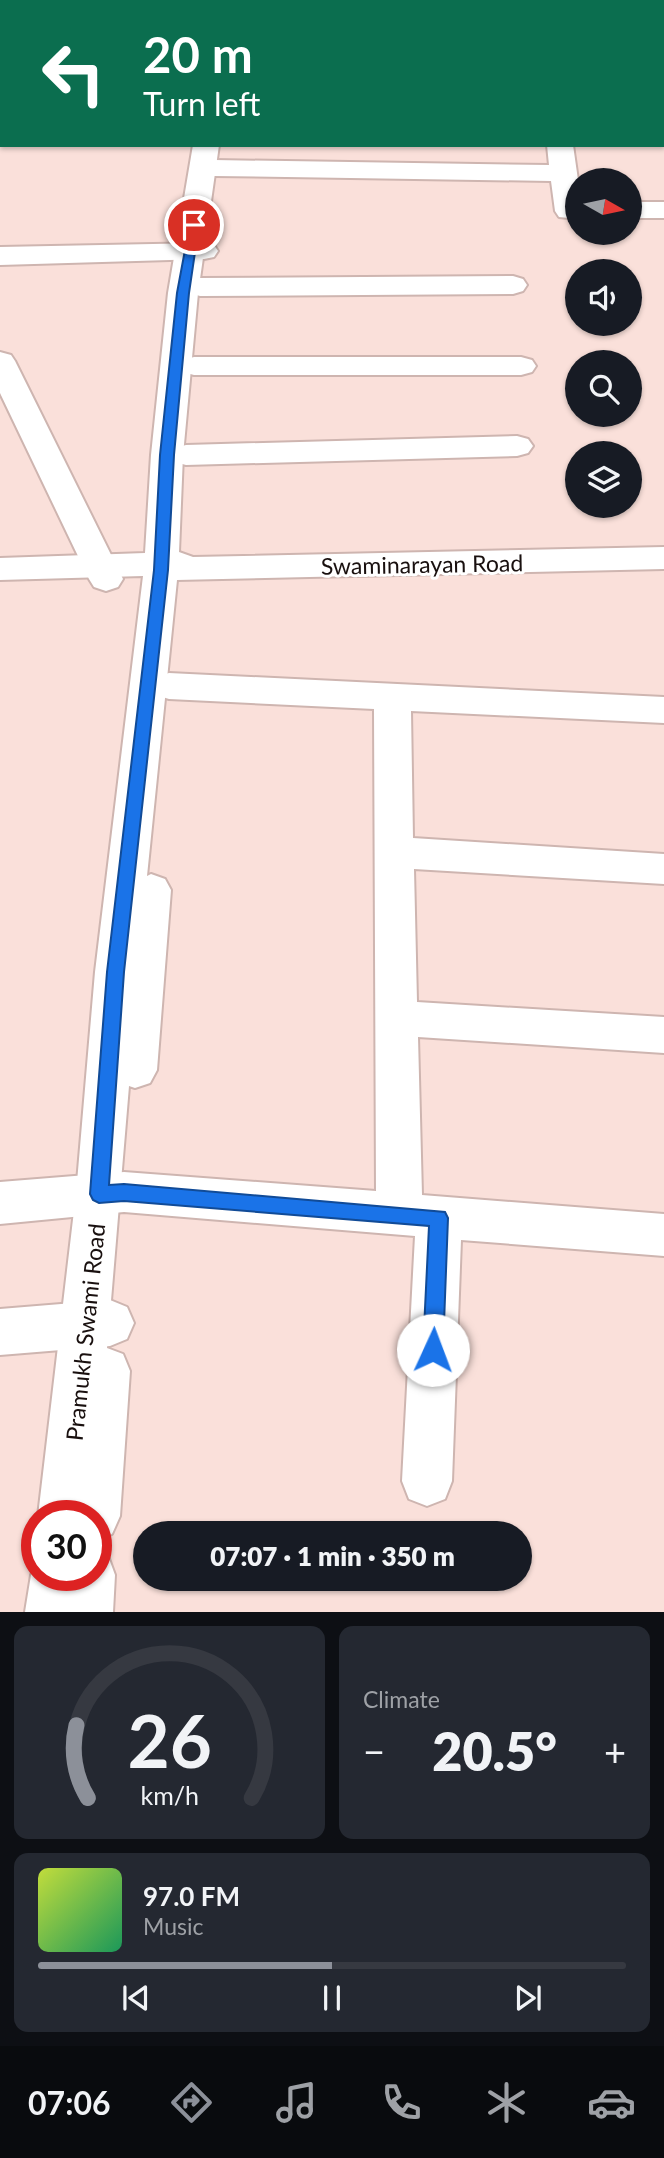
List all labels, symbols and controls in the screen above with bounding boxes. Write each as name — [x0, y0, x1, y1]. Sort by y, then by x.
text: 20 m — [143, 25, 253, 83]
icon: left — [28, 28, 119, 119]
text: Turn left — [143, 84, 260, 123]
north arrow — [565, 168, 642, 245]
map controls — [565, 168, 642, 518]
pin — [164, 195, 224, 255]
icon: arrive — [175, 206, 213, 244]
button: sound — [565, 259, 642, 336]
button: search — [565, 350, 642, 427]
button: layers — [565, 441, 642, 518]
street label: Swaminarayan Road — [321, 548, 523, 580]
street label: Pramukh Swami Road — [60, 1222, 110, 1442]
position arrow — [396, 1313, 470, 1387]
speed limit sign: 30 — [21, 1500, 112, 1591]
text: 07:07 · 1 min · 350 m — [210, 1540, 455, 1572]
text: Climate — [363, 1685, 440, 1713]
text: 26 — [127, 1697, 212, 1785]
text: 20.5° — [432, 1720, 557, 1782]
text: − — [363, 1728, 385, 1774]
text: + — [604, 1728, 626, 1774]
text: km/h — [140, 1780, 199, 1810]
text: 97.0 FM — [143, 1880, 240, 1912]
text: Music — [143, 1912, 203, 1940]
icon: previous — [117, 1979, 155, 2017]
icon: pause — [313, 1979, 351, 2017]
icon: next — [509, 1979, 547, 2017]
icon: directions — [167, 2078, 216, 2127]
icon: music — [272, 2078, 321, 2127]
icon: phone — [377, 2078, 426, 2127]
icon: climate — [482, 2078, 531, 2127]
icon: car — [587, 2078, 636, 2127]
text: 07:06 — [28, 2083, 111, 2122]

